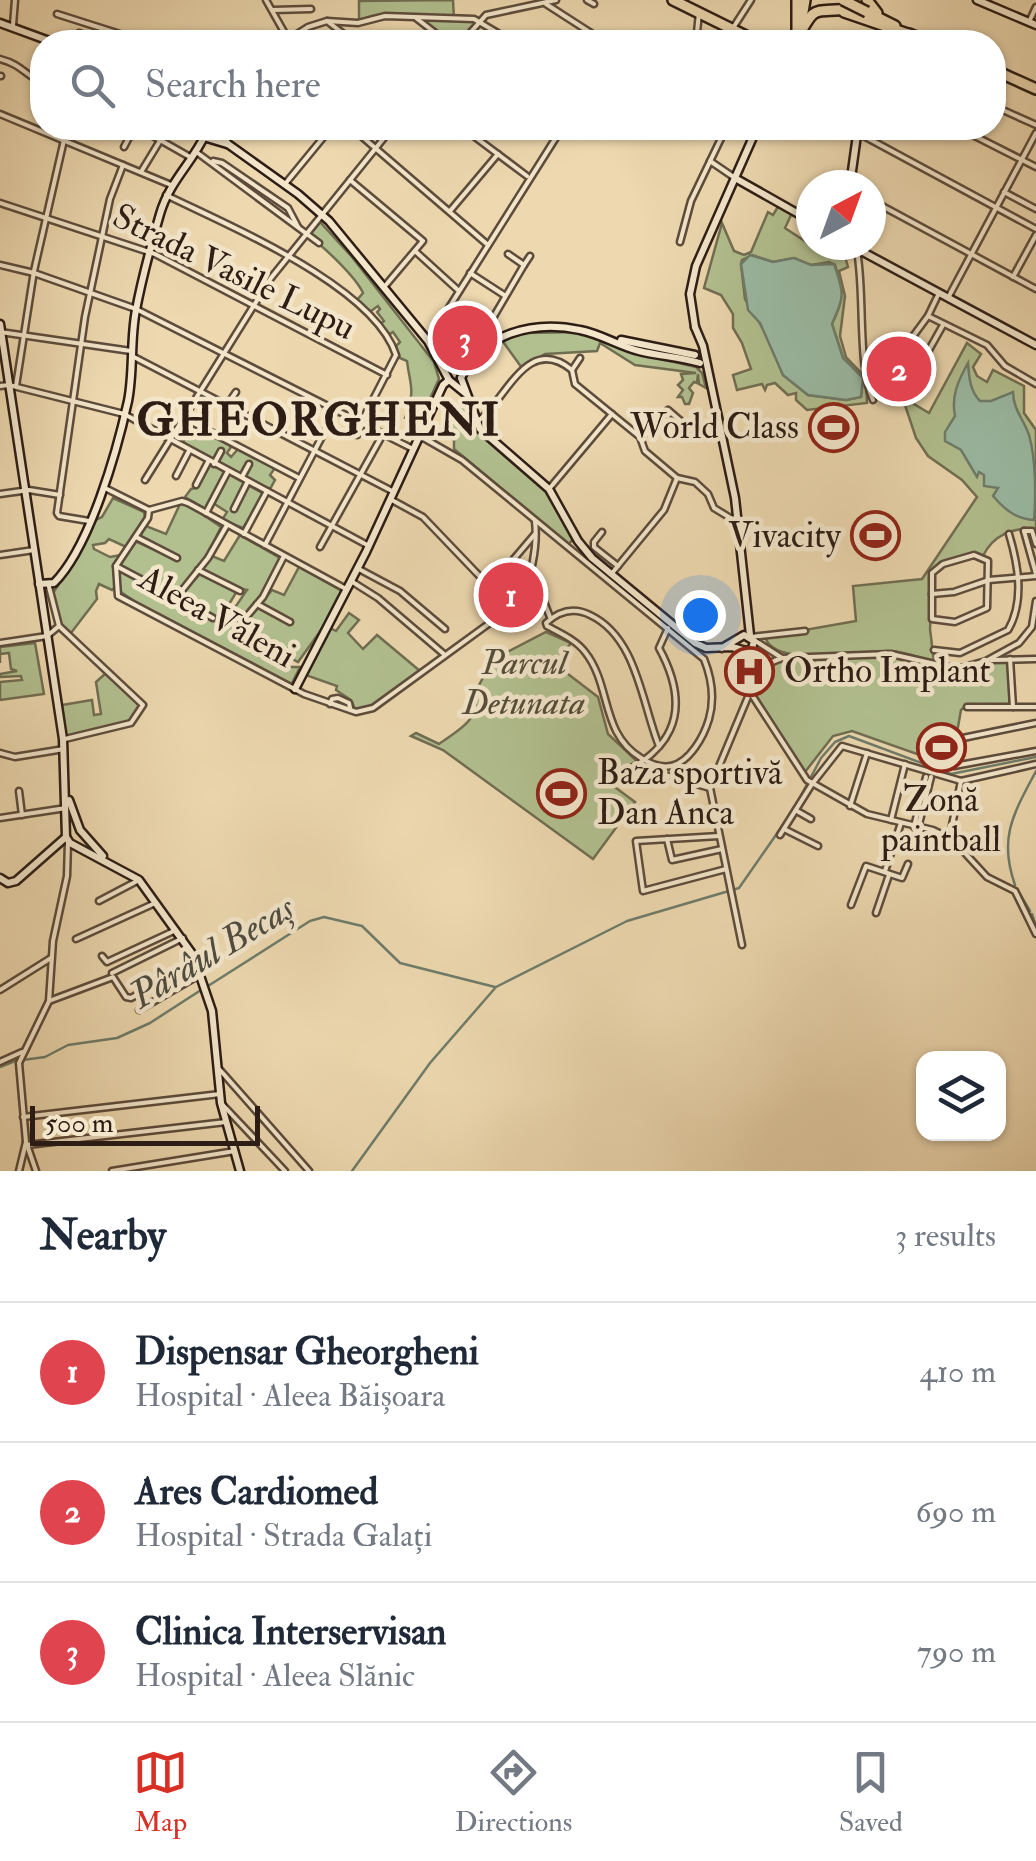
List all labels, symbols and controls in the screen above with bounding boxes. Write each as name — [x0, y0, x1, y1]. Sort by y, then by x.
search box — [30, 30, 1006, 140]
icon: search — [65, 58, 120, 113]
text: Search here — [145, 61, 321, 109]
north arrow — [796, 170, 886, 260]
street label: Strada Vasile Lupu — [105, 194, 363, 350]
pin: 3 — [432, 300, 498, 376]
pin: 2 — [866, 332, 932, 406]
district label: GHEORGHENI — [136, 393, 502, 449]
sports icon: World Class — [808, 401, 860, 453]
place label: World Class — [629, 405, 799, 449]
sports icon: Vivacity — [850, 510, 902, 562]
place label: Vivacity — [728, 514, 842, 558]
street label: Aleea Văleni — [130, 556, 303, 678]
pin: 1 — [478, 558, 544, 632]
your location — [675, 590, 726, 641]
park label: Parcul Detunata — [461, 641, 585, 725]
hospital icon: Ortho Implant — [723, 645, 775, 697]
place label: Ortho Implant — [784, 649, 991, 693]
sports icon: Zonă paintball — [915, 722, 967, 774]
place label: Baza sportivă Dan Anca — [597, 751, 783, 835]
sports icon: Baza sportivă Dan Anca — [536, 767, 588, 819]
place label: Zonă paintball — [880, 778, 1001, 862]
water label: Pârâul Becaș — [120, 884, 303, 1020]
map controls — [916, 1051, 1006, 1141]
button: layers — [916, 1051, 1006, 1141]
scale bar — [30, 1101, 260, 1146]
text: 500 m — [45, 1106, 113, 1141]
text: Nearby — [40, 1210, 166, 1262]
text: 3 results — [895, 1216, 996, 1256]
text: Dispensar Gheorgheni — [135, 1328, 479, 1376]
text: 1 — [67, 1352, 78, 1392]
text: 410 m — [920, 1352, 996, 1392]
text: Hospital · Aleea Băișoara — [135, 1376, 445, 1416]
text: Ares Cardiomed — [135, 1468, 378, 1516]
text: 2 — [64, 1492, 81, 1532]
text: 690 m — [916, 1492, 996, 1532]
text: Hospital · Strada Galați — [135, 1516, 432, 1556]
text: Clinica Interservisan — [135, 1608, 446, 1656]
text: 3 — [66, 1632, 79, 1672]
text: 790 m — [917, 1632, 996, 1672]
text: Hospital · Aleea Slănic — [135, 1656, 415, 1696]
tab: Map — [133, 1745, 188, 1840]
tab: Directions — [455, 1745, 572, 1840]
tab: Saved — [839, 1745, 903, 1840]

